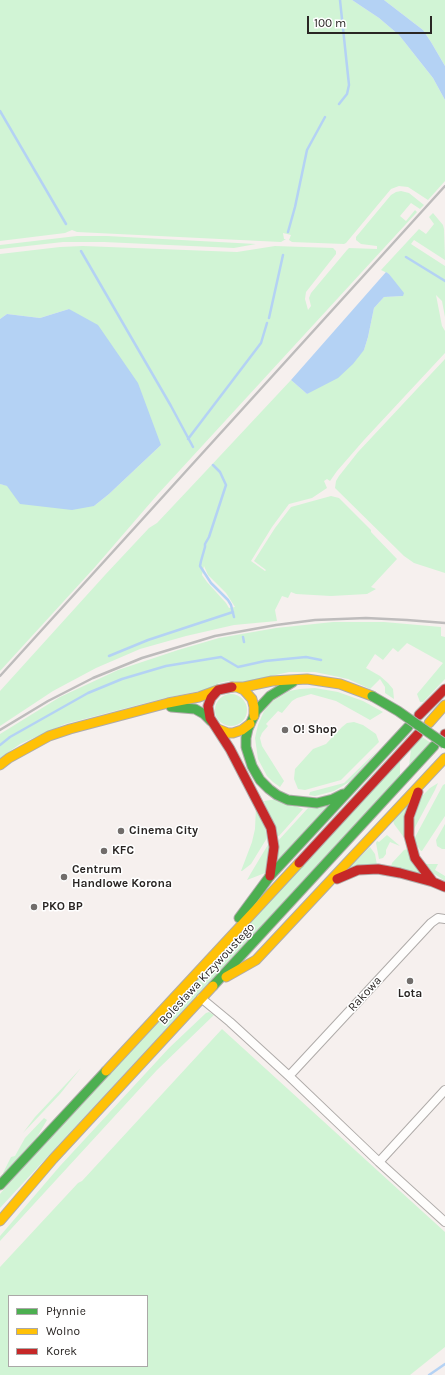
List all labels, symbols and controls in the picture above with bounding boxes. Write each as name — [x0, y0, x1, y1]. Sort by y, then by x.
scale bar — [309, 8, 434, 34]
text: 100 m — [314, 16, 346, 30]
place label: O! Shop — [293, 723, 337, 737]
marker: O! Shop — [280, 725, 290, 735]
place label: Cinema City — [129, 824, 198, 838]
marker: Cinema City — [116, 826, 126, 836]
place label: KFC — [112, 844, 134, 858]
marker: KFC — [99, 846, 109, 856]
place label: Centrum Handlowe Korona — [72, 863, 172, 891]
marker: Centrum Handlowe Korona — [59, 872, 69, 882]
place label: PKO BP — [42, 900, 83, 914]
marker: PKO BP — [29, 902, 39, 912]
street label: Bolesława Krzywoustego — [156, 920, 258, 1028]
street label: Rakowa — [345, 974, 385, 1014]
marker: Lota — [405, 976, 415, 986]
place label: Lota — [398, 987, 422, 1001]
legend — [8, 1295, 148, 1367]
text: Płynnie — [46, 1304, 86, 1318]
text: Wolno — [46, 1324, 80, 1338]
text: Korek — [46, 1344, 77, 1358]

